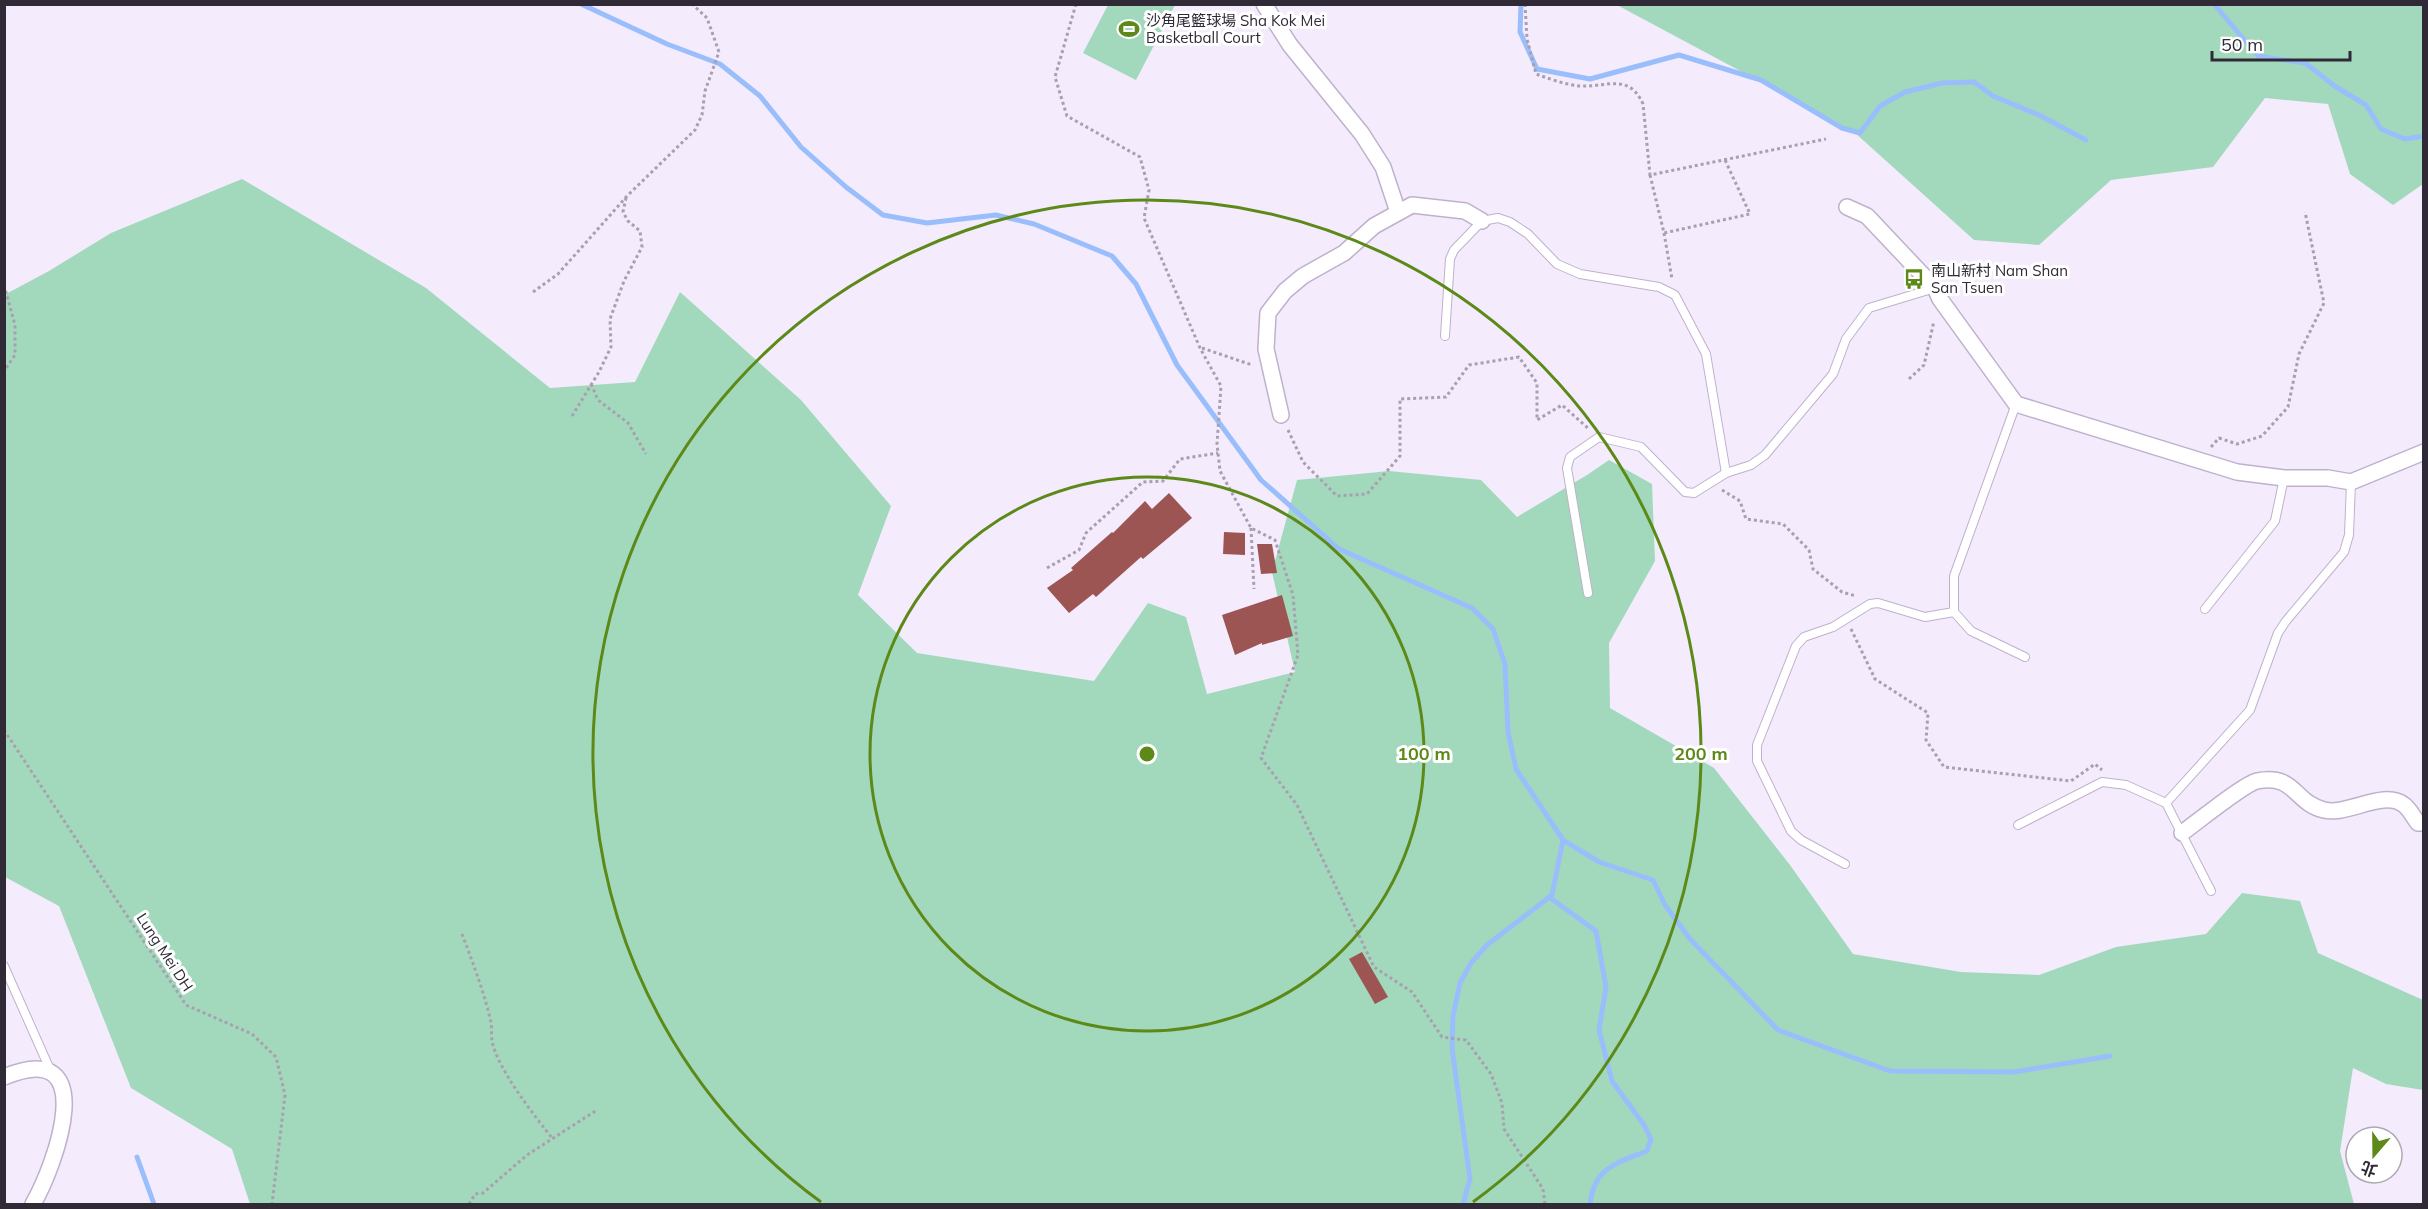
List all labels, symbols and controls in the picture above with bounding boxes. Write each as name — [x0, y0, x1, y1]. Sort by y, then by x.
place label: 沙角尾籃球場 Sha Kok Mei Basketball Court — [1146, 11, 1325, 47]
sports icon: 沙角尾籃球場 Sha Kok Mei Basketball Court — [1117, 17, 1141, 41]
scale bar — [2212, 24, 2350, 62]
text: 50 m — [2221, 33, 2263, 56]
place label: 南山新村 Nam Shan San Tsuen — [1931, 261, 2068, 297]
bus stop icon: 南山新村 Nam Shan San Tsuen — [1902, 267, 1926, 291]
text: 100 m — [1397, 742, 1451, 765]
text: 200 m — [1674, 742, 1728, 765]
centre of rings — [1137, 744, 1157, 764]
street label: Lung Mei DH — [133, 909, 197, 995]
north arrow — [2344, 1125, 2404, 1185]
text: 北 — [2358, 1157, 2380, 1181]

